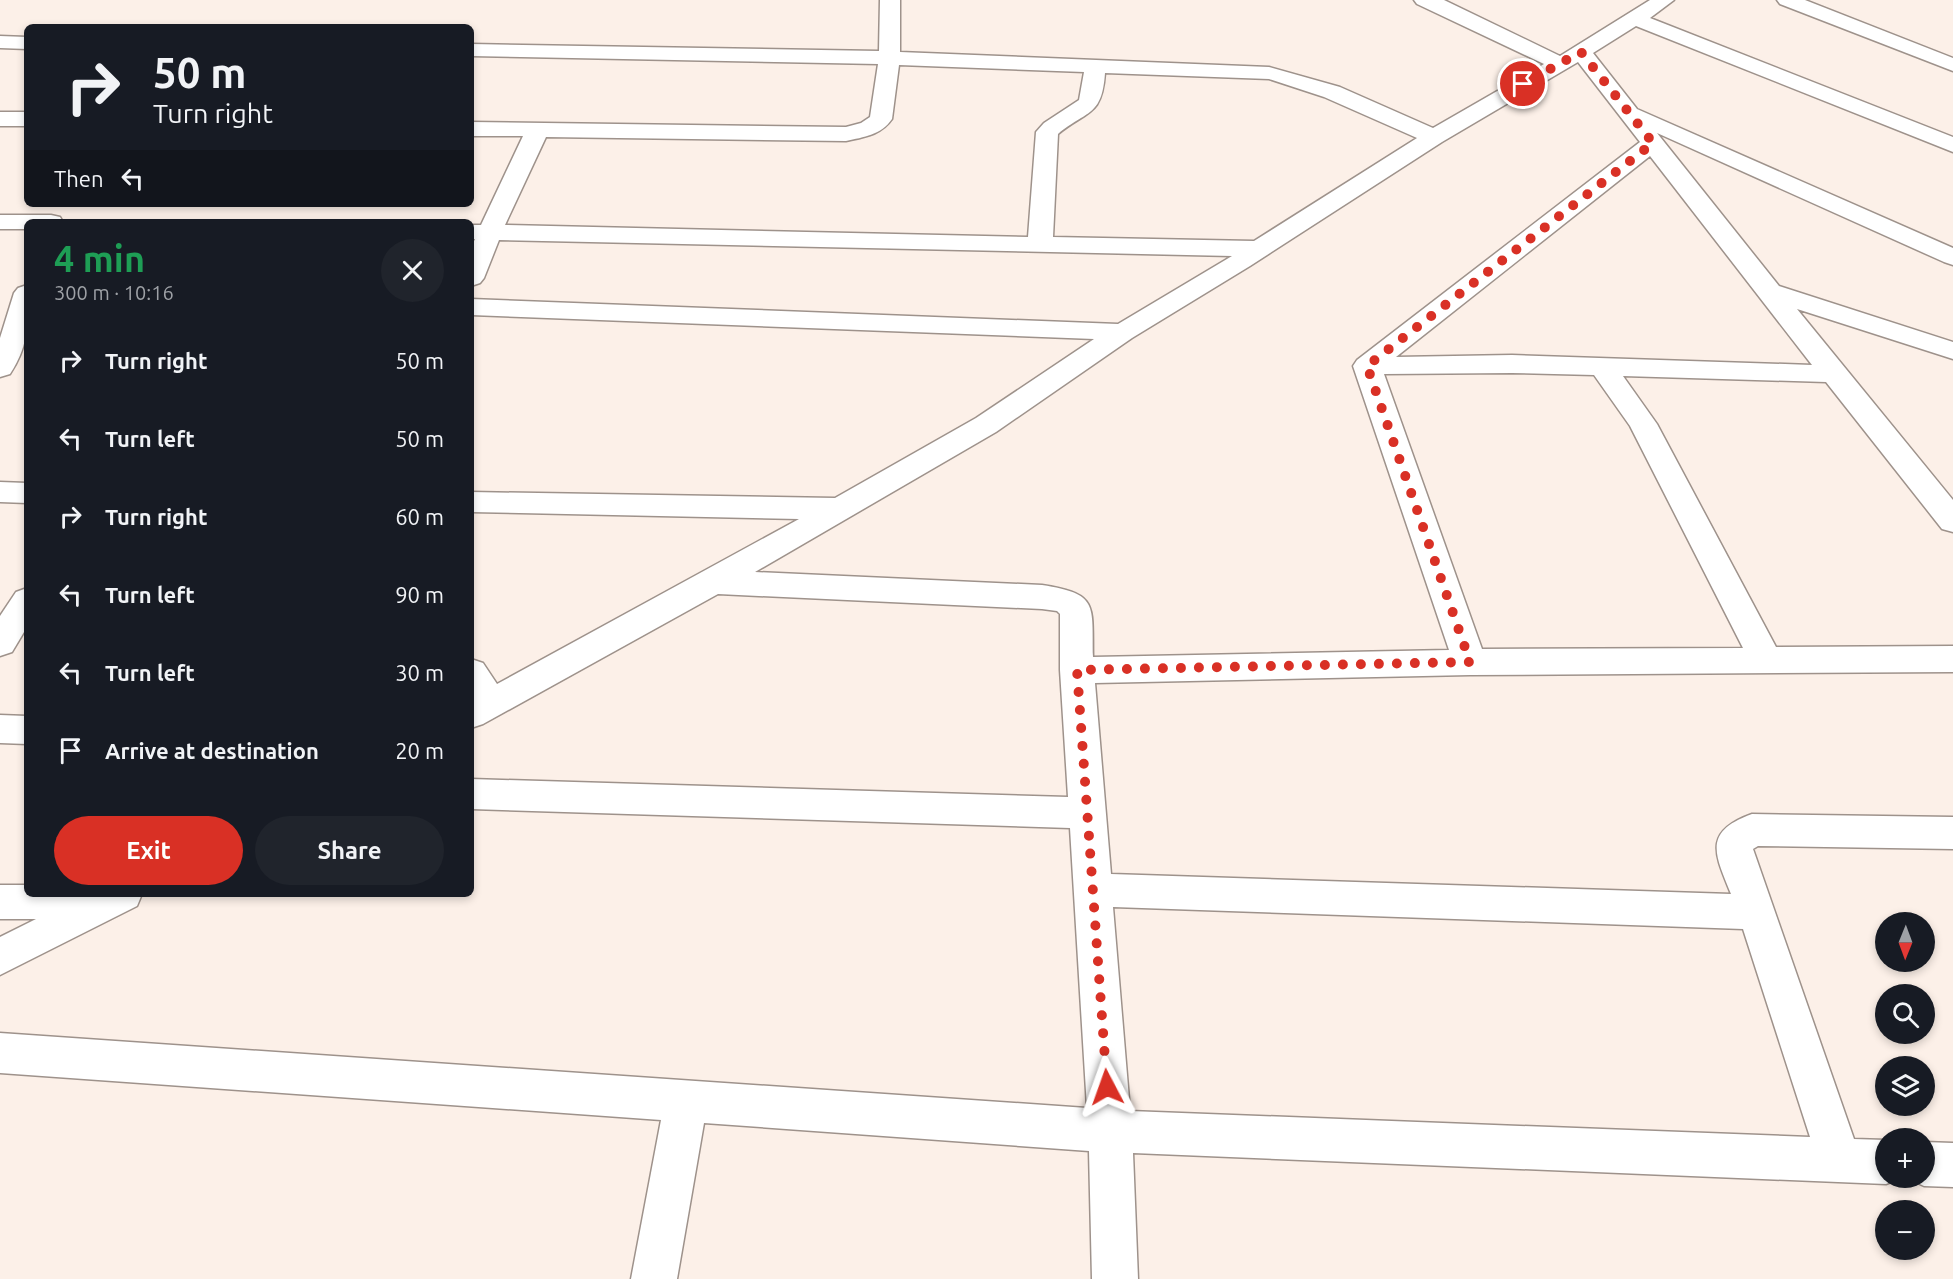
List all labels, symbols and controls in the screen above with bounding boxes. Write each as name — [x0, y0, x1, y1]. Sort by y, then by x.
icon: right — [54, 48, 132, 126]
text: 50 m — [153, 49, 247, 96]
pin — [1497, 58, 1548, 109]
icon: arrive — [1506, 67, 1539, 100]
text: Turn right — [153, 98, 273, 128]
icon: left — [116, 162, 149, 195]
text: Then — [54, 166, 104, 191]
text: 4 min — [54, 238, 145, 279]
button: close — [381, 239, 444, 302]
text: 300 m · 10:16 — [54, 281, 174, 304]
icon: right — [54, 344, 87, 377]
text: Turn right — [105, 348, 207, 373]
text: 50 m — [395, 348, 444, 373]
icon: left — [54, 422, 87, 455]
text: Turn left — [105, 426, 195, 451]
text: 50 m — [395, 426, 444, 451]
icon: right — [54, 500, 87, 533]
text: Turn right — [105, 504, 207, 529]
text: 60 m — [395, 504, 444, 529]
icon: left — [54, 578, 87, 611]
text: Turn left — [105, 582, 195, 607]
text: 90 m — [395, 582, 444, 607]
icon: left — [54, 656, 87, 689]
text: Turn left — [105, 660, 195, 685]
text: 30 m — [395, 660, 444, 685]
icon: arrive — [54, 734, 87, 767]
text: Arrive at destination — [105, 738, 319, 763]
text: 20 m — [395, 738, 444, 763]
button: Exit — [54, 816, 243, 885]
button: Share — [255, 816, 444, 885]
north arrow — [1875, 912, 1935, 972]
map controls — [1875, 912, 1935, 1260]
button: search — [1875, 984, 1935, 1044]
position arrow — [1075, 1055, 1139, 1119]
button: layers — [1875, 1056, 1935, 1116]
button: + — [1875, 1128, 1935, 1188]
button: − — [1875, 1200, 1935, 1260]

